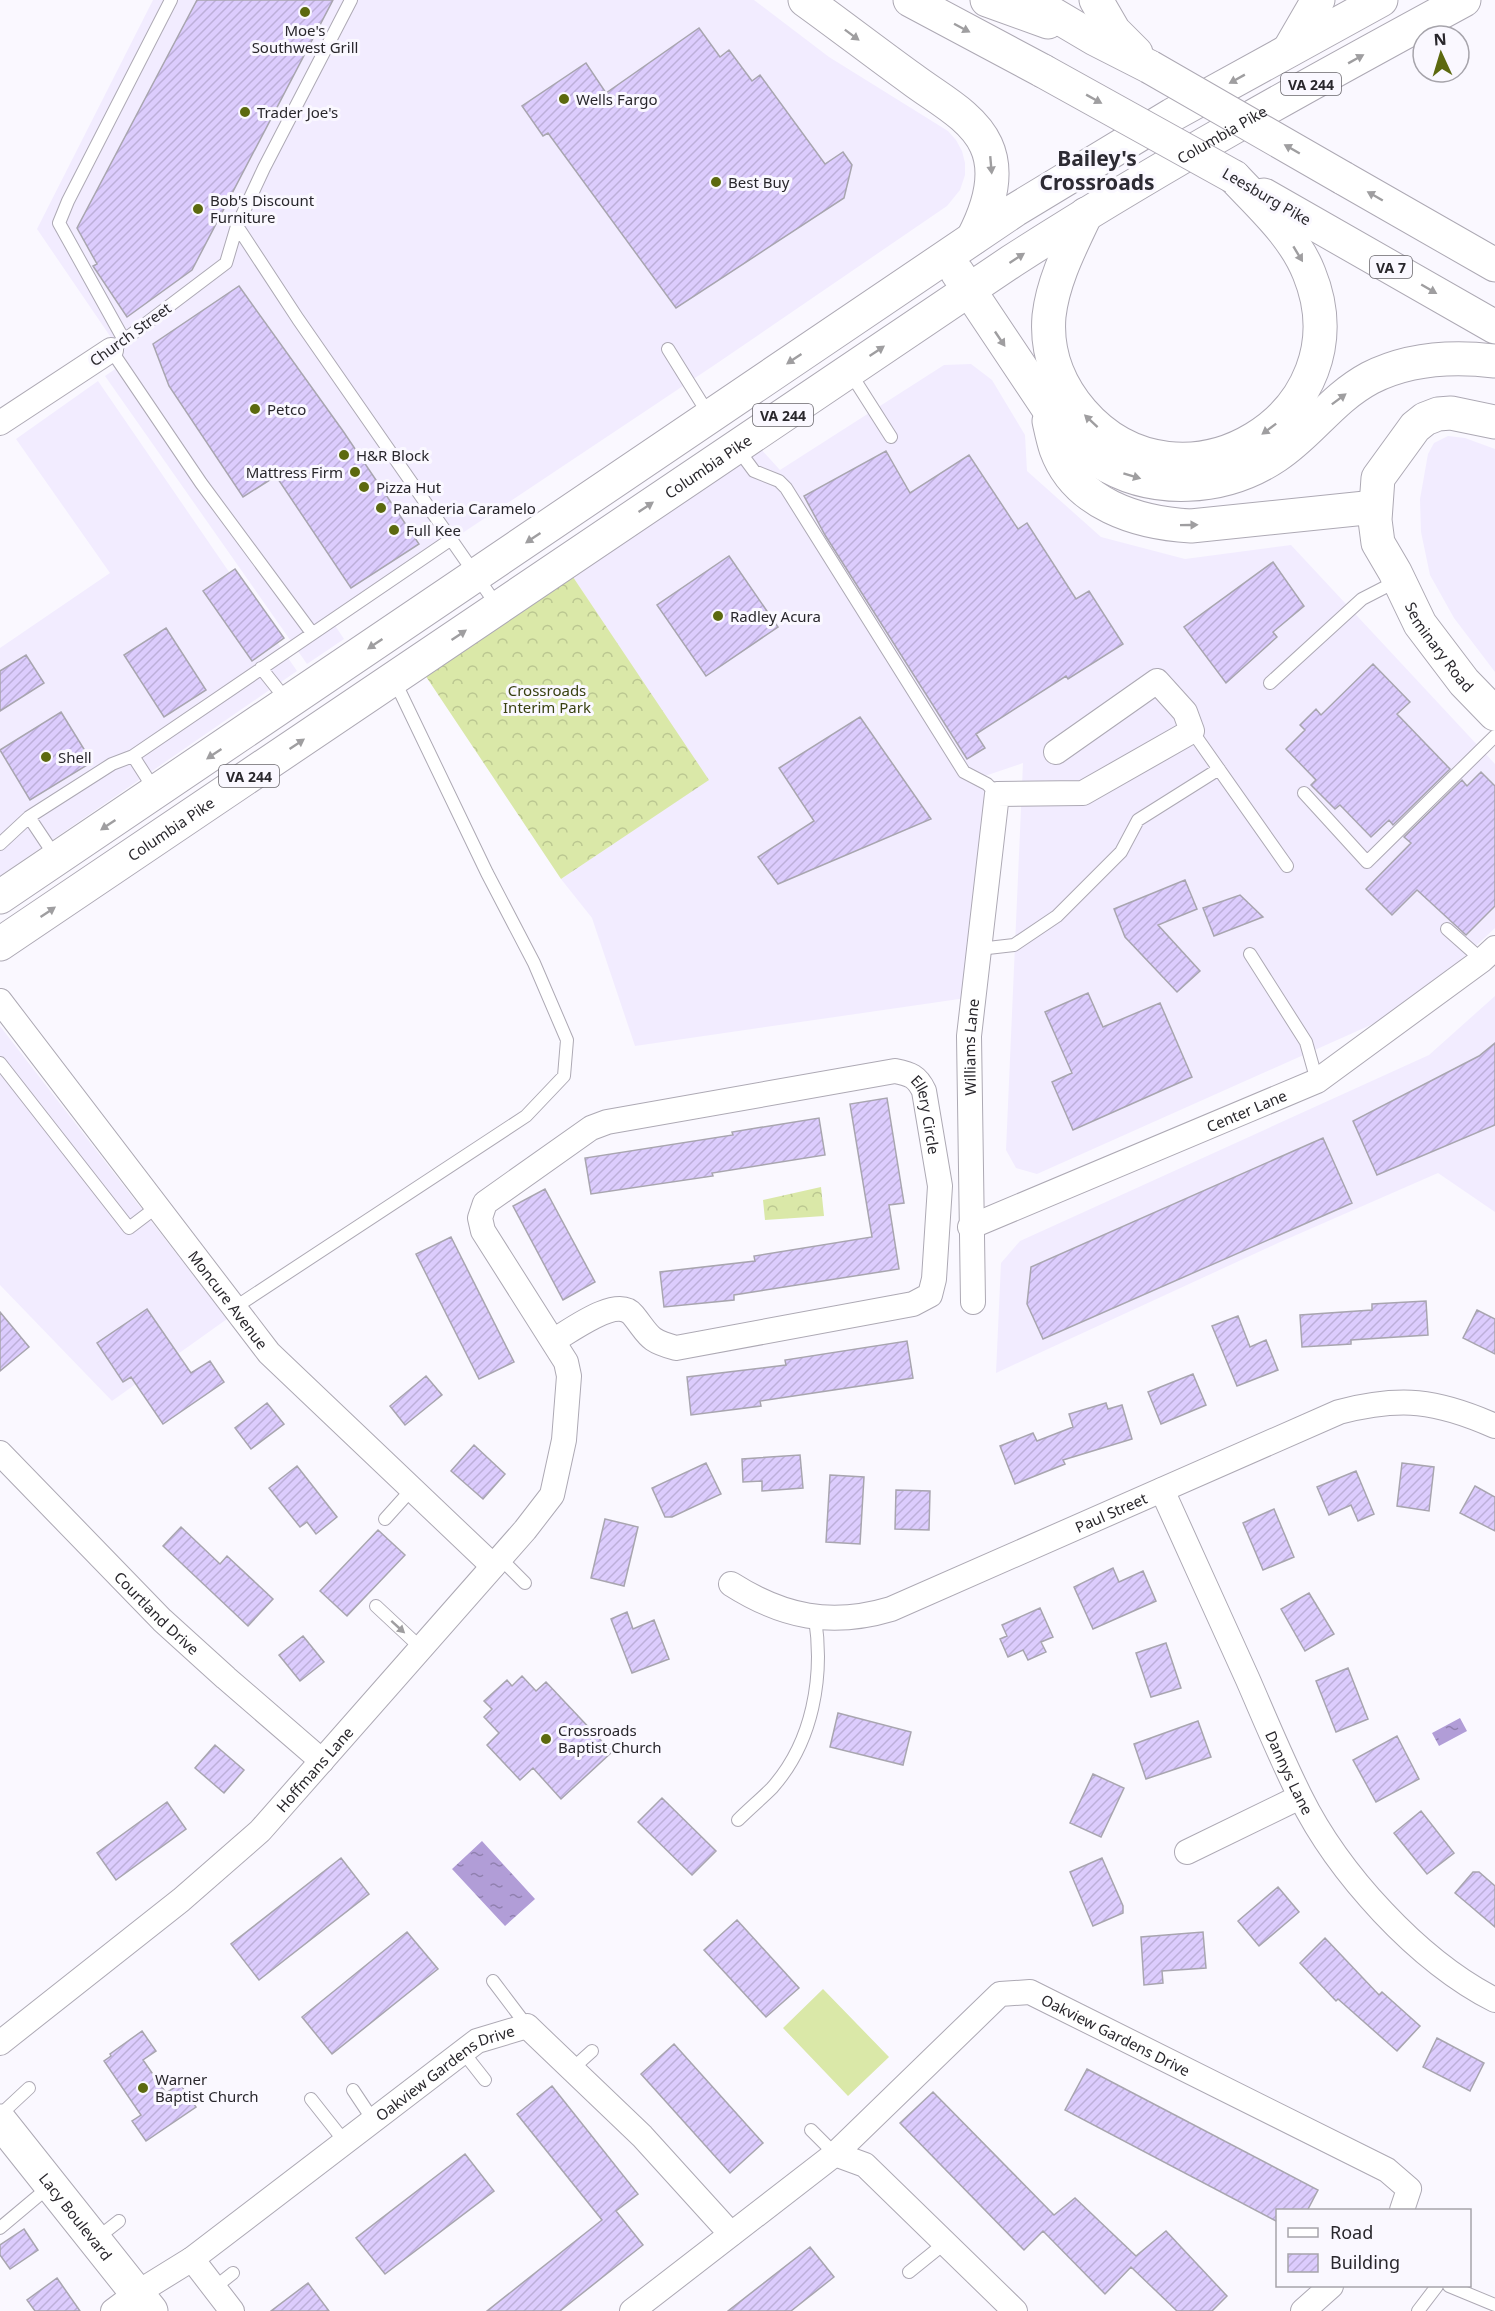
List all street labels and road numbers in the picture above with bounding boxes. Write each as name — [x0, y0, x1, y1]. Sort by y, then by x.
road number: VA 244 — [1281, 73, 1341, 95]
street label: Columbia Pike — [1173, 101, 1270, 168]
street label: Leesburg Pike — [1219, 163, 1315, 229]
road number: VA 7 — [1370, 256, 1412, 278]
street label: Church Street — [85, 297, 175, 370]
road number: VA 244 — [753, 404, 813, 426]
street label: Columbia Pike — [661, 430, 755, 503]
street label: Seminary Road — [1401, 599, 1478, 696]
road number: VA 244 — [219, 765, 279, 787]
street label: Columbia Pike — [123, 792, 218, 865]
street label: Williams Lane — [959, 998, 983, 1096]
street label: Ellery Circle — [907, 1070, 945, 1156]
street label: Center Lane — [1203, 1085, 1290, 1136]
street label: Moncure Avenue — [184, 1246, 273, 1353]
street label: Paul Street — [1072, 1488, 1150, 1537]
street label: Courtland Drive — [110, 1567, 204, 1659]
street label: Hoffmans Lane — [271, 1722, 357, 1816]
street label: Dannys Lane — [1261, 1727, 1318, 1818]
street label: Oakview Gardens Drive — [1038, 1989, 1194, 2080]
street label: Oakview Gardens Drive — [371, 2020, 517, 2125]
street label: Lacy Boulevard — [35, 2169, 117, 2264]

